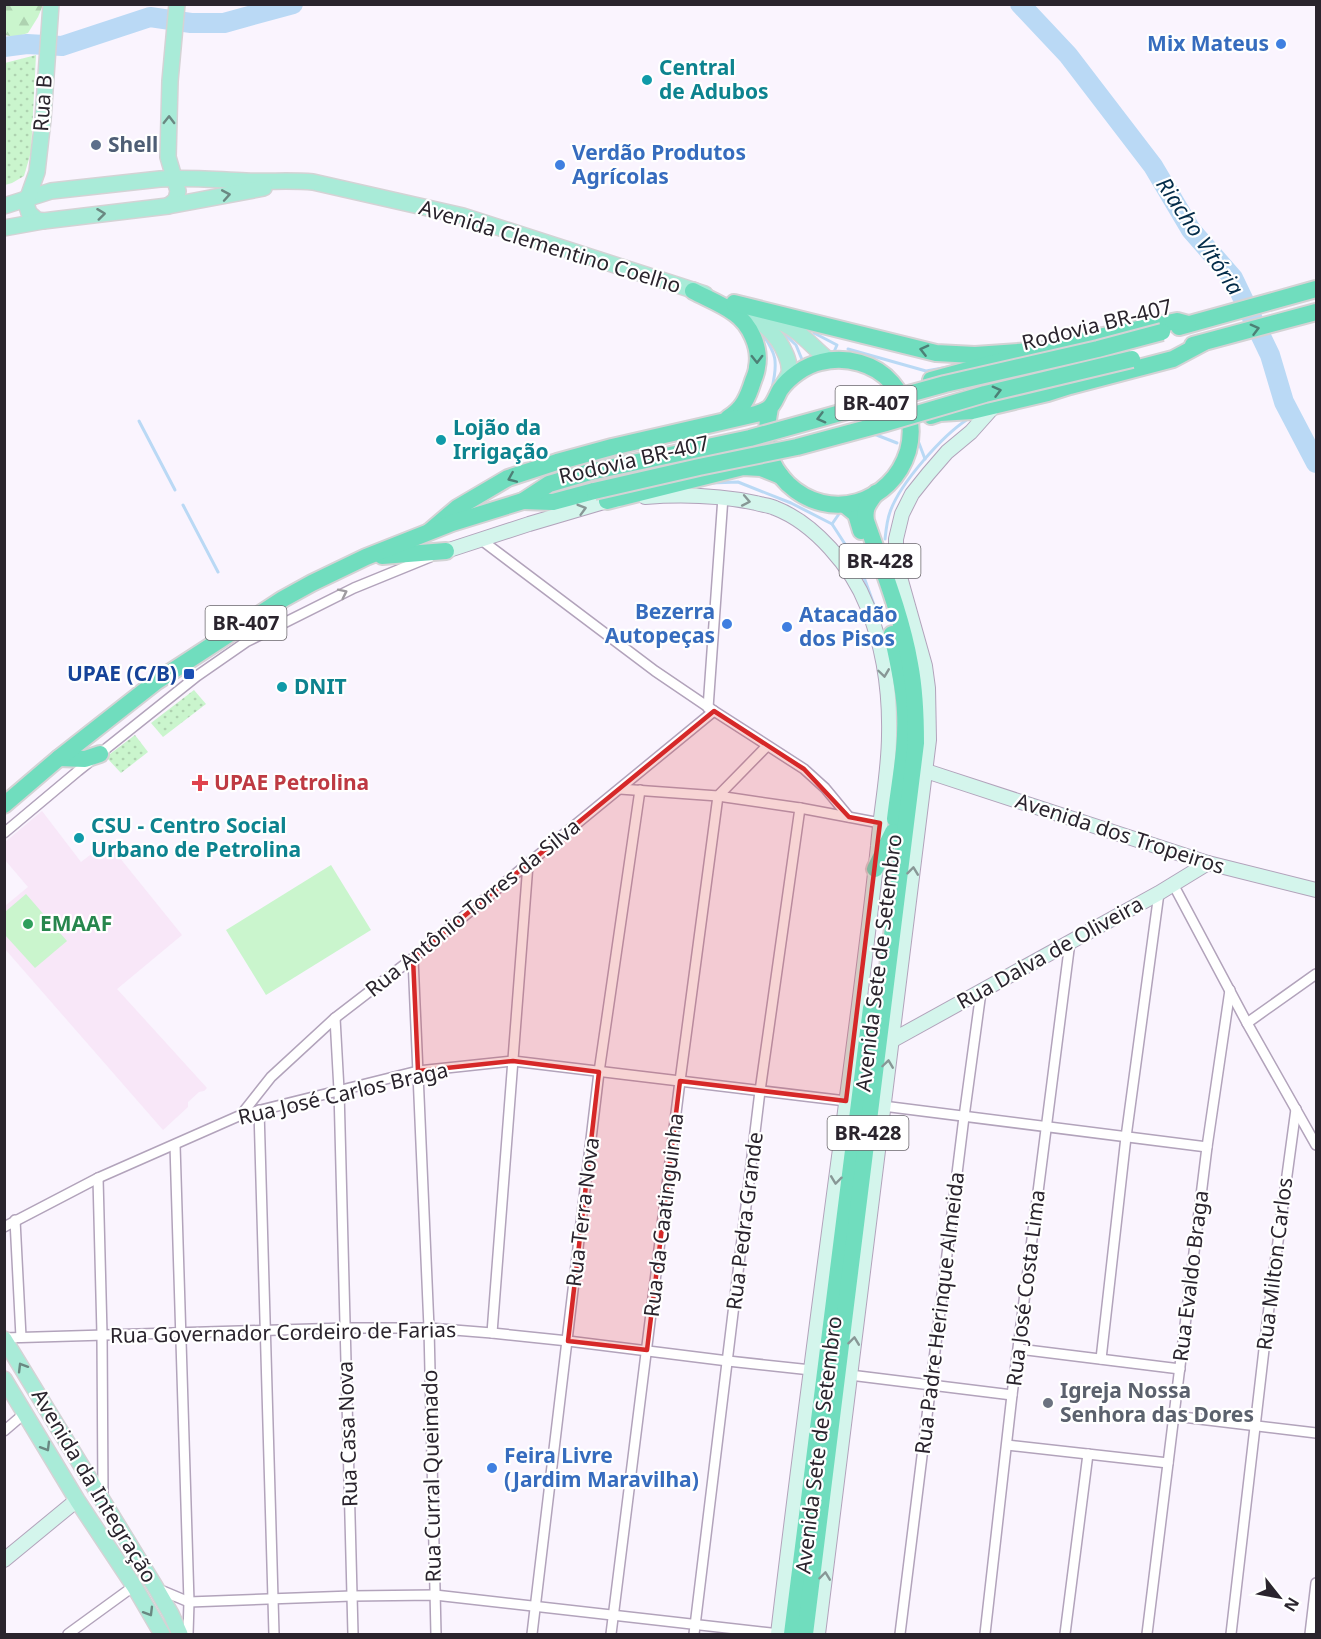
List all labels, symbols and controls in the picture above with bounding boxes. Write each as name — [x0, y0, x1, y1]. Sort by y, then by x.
place label: Mix Mateus — [1147, 29, 1269, 57]
marker: Mix Mateus — [1274, 37, 1288, 51]
place label: Central de Adubos — [659, 53, 769, 105]
marker: Central de Adubos — [640, 73, 654, 87]
street label: Rua B — [26, 74, 58, 132]
one-way arrow — [163, 116, 176, 125]
place label: Shell — [108, 130, 158, 158]
marker: Shell — [89, 138, 103, 152]
place label: Verdão Produtos Agrícolas — [572, 138, 746, 190]
marker: Verdão Produtos Agrícolas — [553, 158, 567, 172]
water label: Riacho Vitória — [1150, 171, 1252, 301]
one-way arrow — [220, 189, 230, 202]
street label: Avenida Clementino Coelho — [416, 193, 685, 299]
one-way arrow — [96, 208, 105, 221]
street label: Rodovia BR-407 — [1019, 292, 1175, 356]
one-way arrow — [1250, 324, 1260, 337]
one-way arrow — [919, 345, 929, 358]
one-way arrow — [750, 354, 763, 363]
one-way arrow — [992, 385, 1002, 398]
road number: BR-407 — [836, 386, 916, 420]
one-way arrow — [816, 411, 826, 424]
place label: Lojão da Irrigação — [453, 413, 549, 465]
street label: Rodovia BR-407 — [556, 428, 712, 490]
marker: Lojão da Irrigação — [434, 433, 448, 447]
one-way arrow — [507, 471, 518, 483]
one-way arrow — [741, 494, 751, 507]
one-way arrow — [577, 503, 587, 516]
road number: BR-428 — [840, 544, 920, 578]
one-way arrow — [336, 589, 347, 601]
place label: Bezerra Autopeças — [605, 597, 715, 649]
place label: Atacadão dos Pisos — [799, 600, 898, 652]
road number: BR-407 — [206, 606, 286, 640]
marker: Bezerra Autopeças — [720, 617, 734, 631]
marker: Atacadão dos Pisos — [780, 620, 794, 634]
place label: UPAE (C/B) — [67, 659, 177, 687]
marker: UPAE (C/B) — [182, 667, 196, 681]
one-way arrow — [878, 669, 890, 678]
place label: DNIT — [294, 672, 347, 700]
marker: DNIT — [275, 680, 289, 694]
place label: UPAE Petrolina — [214, 768, 369, 796]
marker: UPAE Petrolina — [191, 774, 209, 792]
street label: Avenida dos Tropeiros — [1012, 786, 1228, 880]
place label: CSU - Centro Social Urbano de Petrolina — [91, 811, 301, 863]
street label: Rua Antônio Torres da Silva — [359, 812, 586, 1003]
marker: CSU - Centro Social Urbano de Petrolina — [72, 831, 86, 845]
street label: Avenida Sete de Setembro — [848, 833, 908, 1093]
one-way arrow — [907, 866, 919, 876]
street label: Rua Dalva de Oliveira — [951, 889, 1148, 1015]
place label: EMAAF — [40, 909, 112, 937]
marker: EMAAF — [21, 917, 35, 931]
street label: Rua José Carlos Braga — [235, 1055, 451, 1131]
one-way arrow — [882, 1060, 894, 1069]
street label: Rua da Caatinguinha — [637, 1111, 689, 1318]
road number: BR-428 — [828, 1116, 908, 1150]
street label: Rua Pedra Grande — [719, 1130, 769, 1312]
street label: Rua Terra Nova — [559, 1136, 605, 1288]
street label: Rua Padre Herinque Almeida — [908, 1170, 970, 1456]
one-way arrow — [830, 1175, 843, 1184]
street label: Rua Milton Carlos — [1250, 1176, 1298, 1352]
street label: Rua José Costa Lima — [999, 1188, 1051, 1388]
street label: Rua Evaldo Braga — [1166, 1189, 1214, 1363]
street label: Rua Governador Cordeiro de Farias — [110, 1315, 456, 1349]
street label: Avenida Sete de Setembro — [788, 1315, 848, 1575]
one-way arrow — [847, 1337, 860, 1346]
street label: Rua Casa Nova — [330, 1360, 364, 1508]
one-way arrow — [18, 1363, 30, 1373]
street label: Rua Curral Queimado — [415, 1369, 447, 1583]
place label: Igreja Nossa Senhora das Dores — [1060, 1376, 1254, 1428]
street label: Avenida da Integração — [26, 1383, 164, 1588]
marker: Igreja Nossa Senhora das Dores — [1041, 1396, 1055, 1410]
one-way arrow — [38, 1441, 50, 1451]
place label: Feira Livre (Jardim Maravilha) — [504, 1441, 699, 1493]
marker: Feira Livre (Jardim Maravilha) — [485, 1461, 499, 1475]
north arrow — [1249, 1567, 1309, 1627]
one-way arrow — [818, 1572, 831, 1581]
text: N — [1279, 1593, 1305, 1616]
one-way arrow — [142, 1606, 154, 1616]

